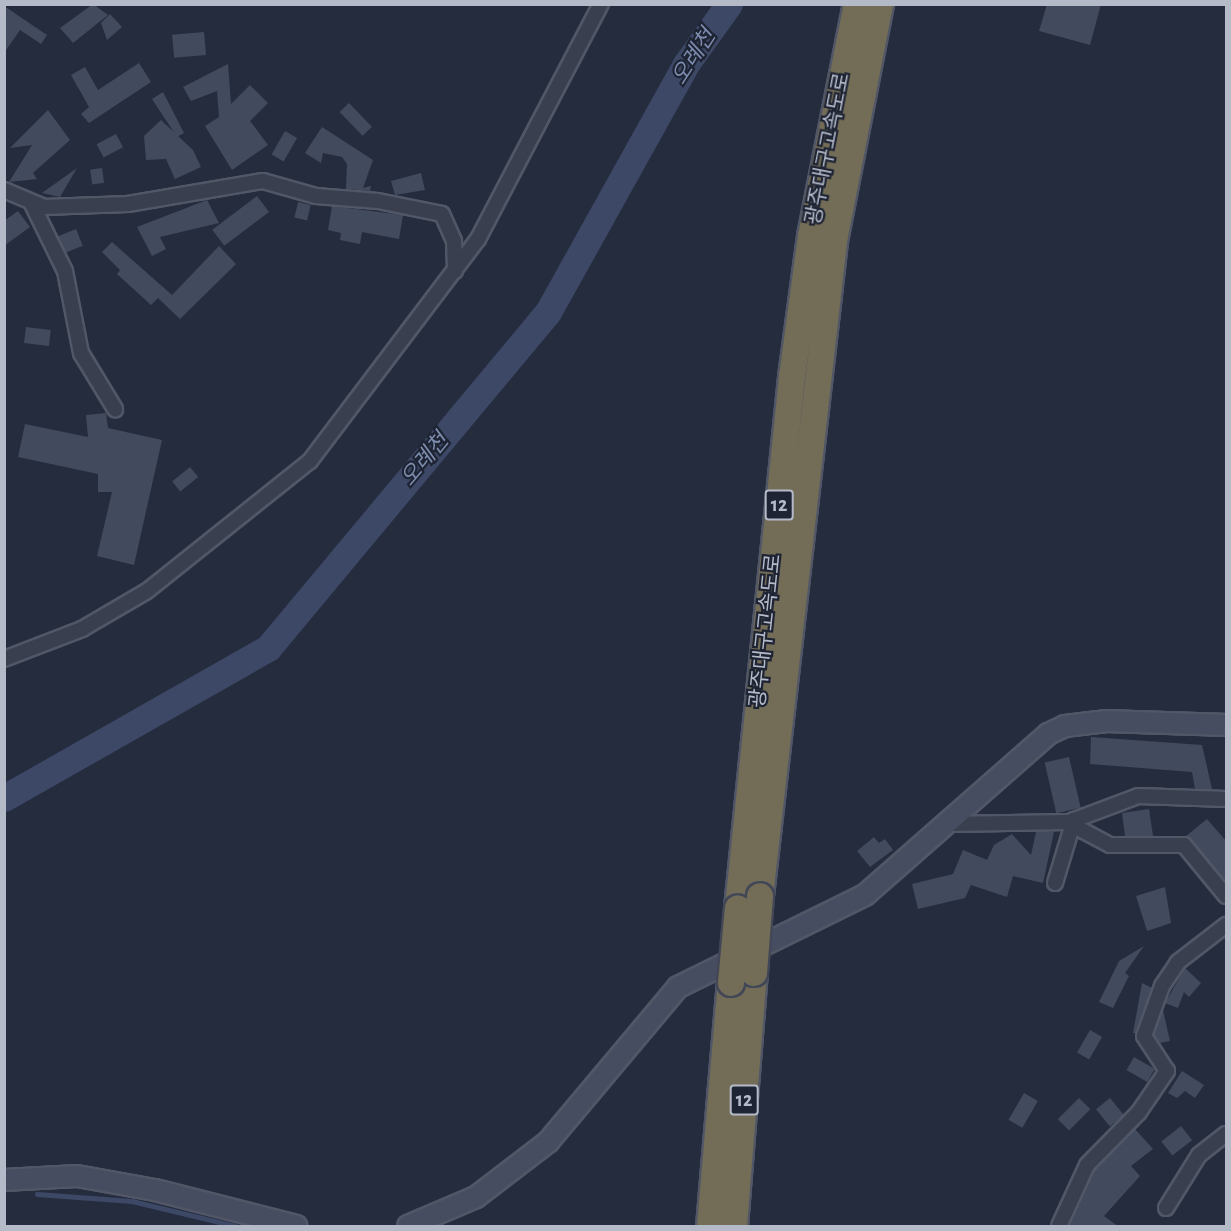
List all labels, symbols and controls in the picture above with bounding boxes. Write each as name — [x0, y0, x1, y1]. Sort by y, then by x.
water label: 오례천 — [666, 24, 722, 90]
street label: 광주대구고속도로 — [801, 71, 855, 227]
water label: 오례천 — [395, 428, 455, 492]
road number: 12 — [764, 488, 794, 522]
street label: 광주대구고속도로 — [745, 553, 787, 709]
road number: 12 — [729, 1083, 759, 1117]

